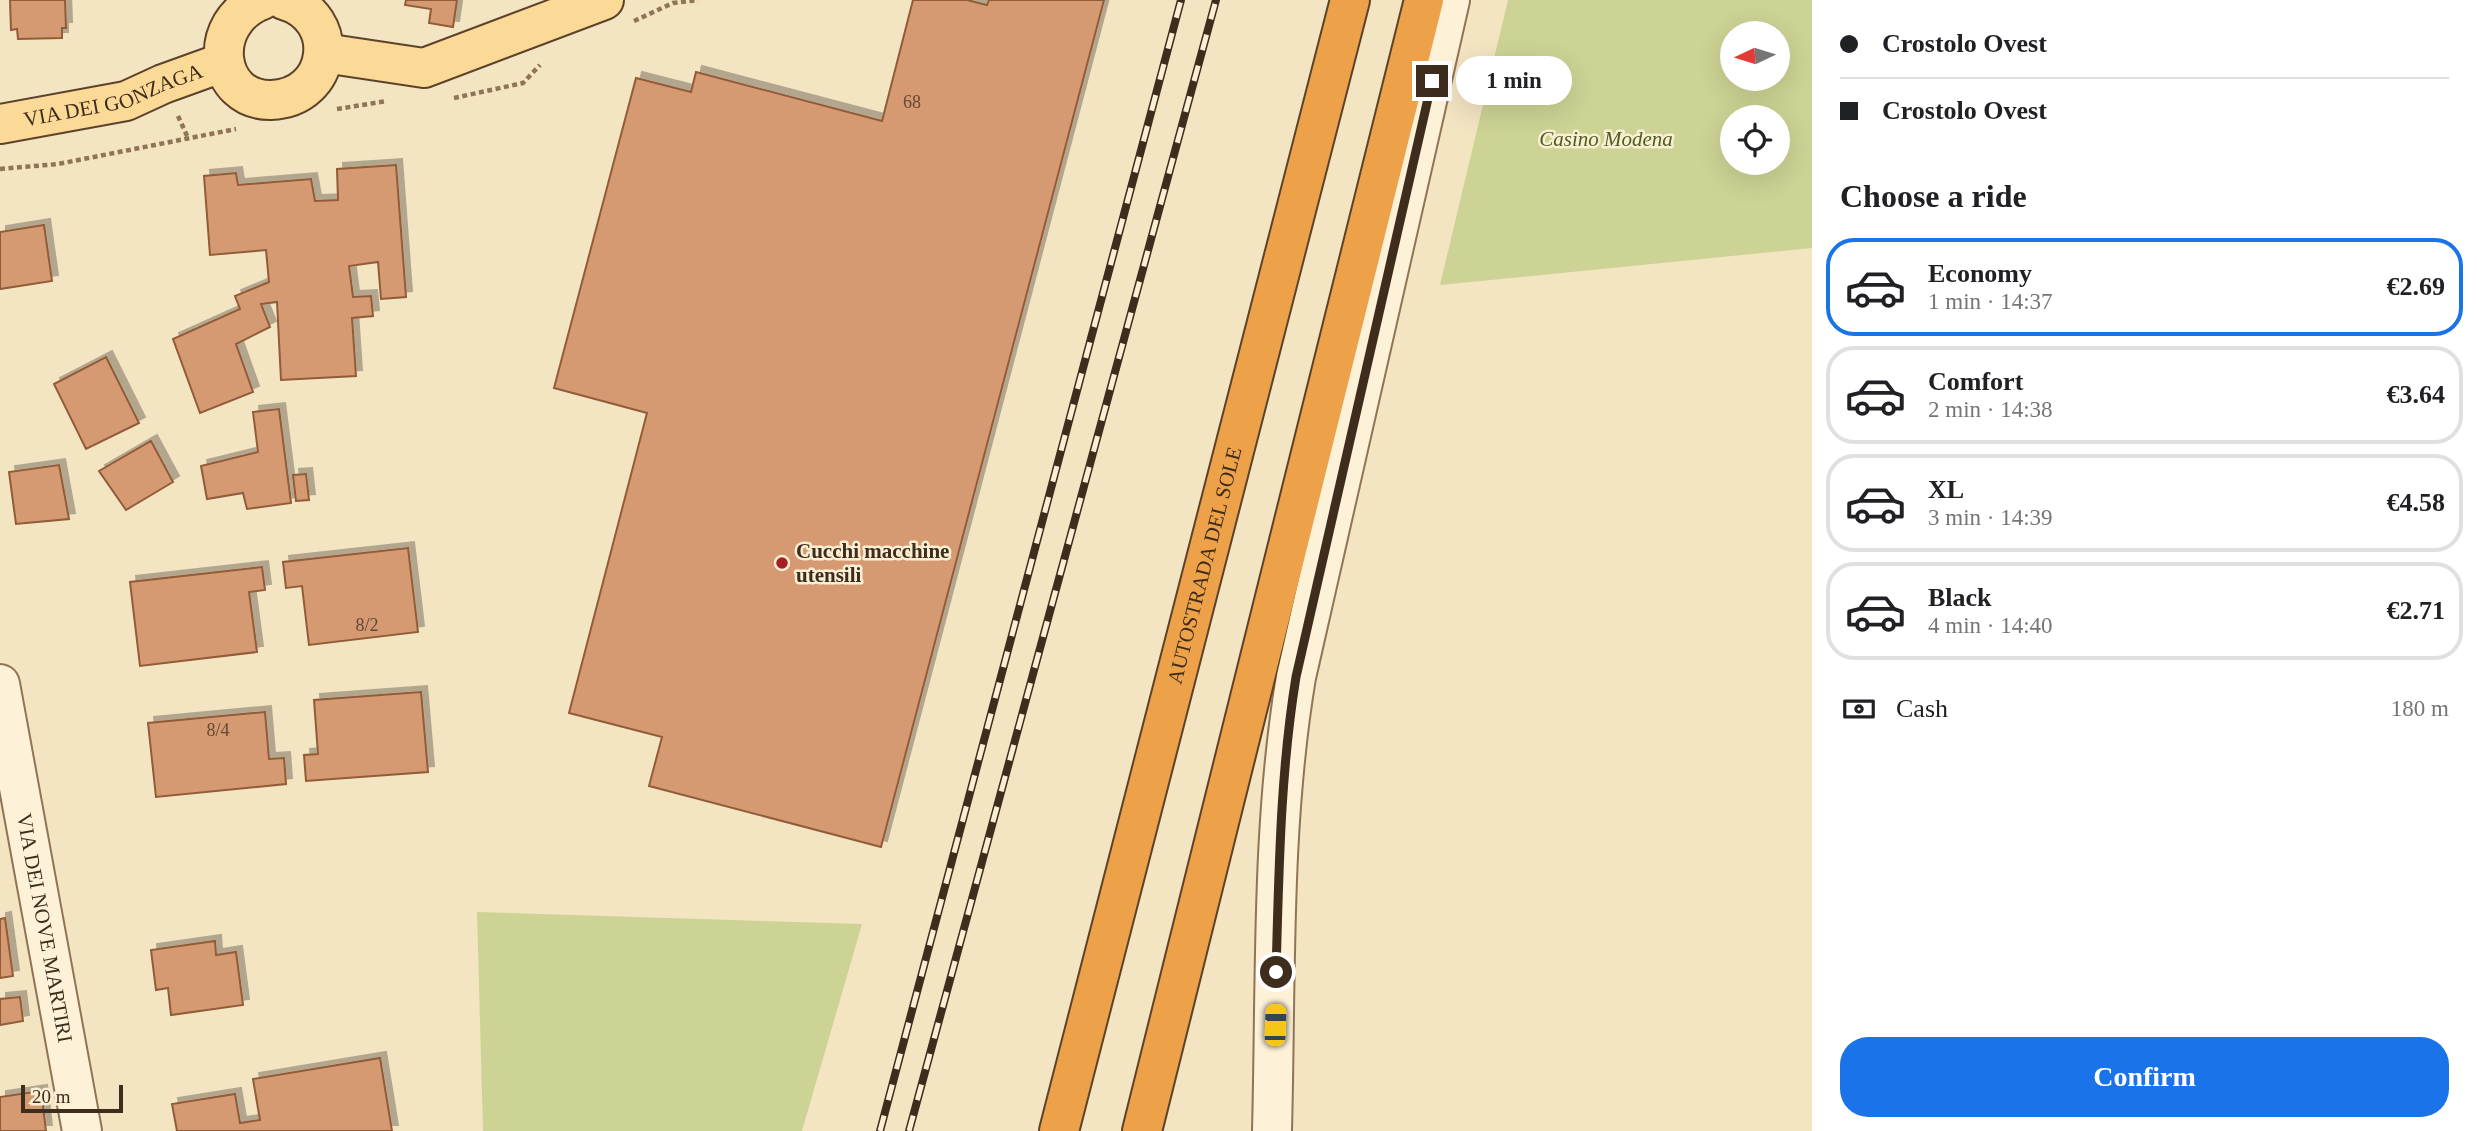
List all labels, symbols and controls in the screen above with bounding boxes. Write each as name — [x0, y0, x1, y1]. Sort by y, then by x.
north arrow — [1720, 21, 1790, 91]
map controls — [1720, 21, 1790, 175]
text: Crostolo Ovest — [1882, 29, 2047, 58]
callout: 1 min — [1456, 56, 1572, 106]
street label: VIA DEI GONZAGA — [22, 59, 206, 131]
route end — [1416, 65, 1448, 97]
text: 1 min — [1486, 68, 1542, 93]
house number: 68 — [903, 92, 921, 112]
text: Crostolo Ovest — [1882, 96, 2047, 125]
button: locate — [1720, 105, 1790, 175]
park label: Casino Modena — [1539, 127, 1673, 151]
text: Choose a ride — [1840, 178, 2027, 214]
icon: car — [1844, 256, 1907, 319]
text: Economy — [1928, 259, 2032, 288]
text: €2.69 — [2387, 272, 2445, 301]
text: 1 min · 14:37 — [1928, 289, 2053, 314]
icon: car — [1844, 364, 1907, 427]
text: Comfort — [1928, 367, 2023, 396]
text: €3.64 — [2387, 380, 2445, 409]
text: 2 min · 14:38 — [1928, 397, 2053, 422]
street label: AUTOSTRADA DEL SOLE — [1163, 444, 1247, 687]
icon: car — [1844, 472, 1907, 535]
text: XL — [1928, 475, 1964, 504]
text: €4.58 — [2387, 488, 2445, 517]
text: 3 min · 14:39 — [1928, 505, 2053, 530]
place label: Cucchi macchine utensili — [796, 539, 949, 587]
marker: Cucchi macchine utensili — [774, 555, 790, 571]
icon: car — [1844, 580, 1907, 643]
text: Black — [1928, 583, 1992, 612]
text: €2.71 — [2387, 596, 2445, 625]
text: 4 min · 14:40 — [1928, 613, 2053, 638]
house number: 8/2 — [355, 615, 379, 635]
icon: cash — [1840, 690, 1878, 728]
text: Cash — [1896, 694, 1948, 723]
text: 180 m — [2391, 696, 2449, 721]
house number: 8/4 — [206, 720, 230, 740]
street label: VIA DEI NOVE MARTIRI — [12, 811, 78, 1045]
route start — [1260, 956, 1292, 988]
car — [1264, 1004, 1287, 1046]
button: Confirm — [1840, 1037, 2449, 1117]
scale bar — [21, 1082, 122, 1114]
text: 20 m — [32, 1086, 71, 1107]

